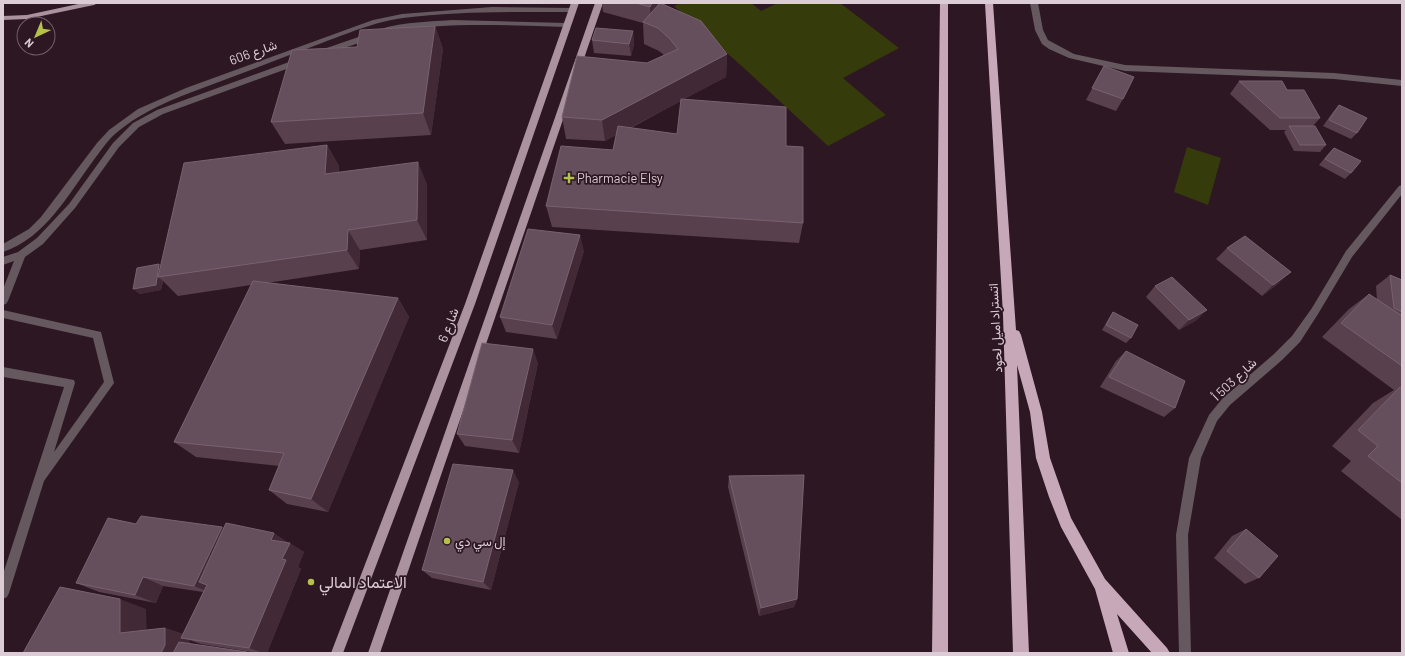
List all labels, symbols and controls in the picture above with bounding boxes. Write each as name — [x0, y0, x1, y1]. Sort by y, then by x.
north arrow — [16, 16, 56, 56]
text: N — [22, 36, 36, 51]
street label: شارع 606 — [227, 36, 280, 70]
place label: Pharmacie Elsy — [577, 170, 663, 186]
marker: Pharmacie Elsy — [564, 173, 574, 183]
street label: اتستراد اميل لحود — [985, 283, 1006, 373]
street label: شارع 6 — [434, 306, 464, 345]
street label: شارع 503 أ — [1208, 354, 1261, 405]
place label: إل سي دي — [455, 533, 506, 552]
marker: إل سي دي — [442, 536, 452, 546]
place label: الاعتماد المالي — [319, 572, 407, 596]
marker: الاعتماد المالي — [306, 577, 316, 587]

